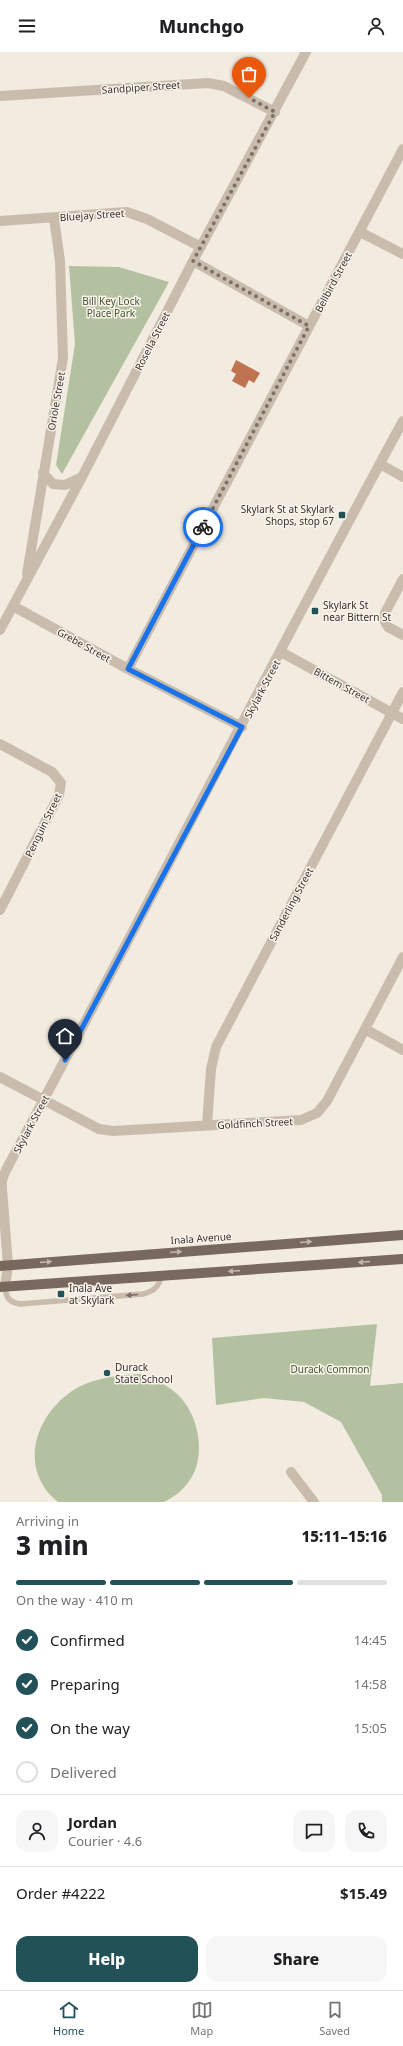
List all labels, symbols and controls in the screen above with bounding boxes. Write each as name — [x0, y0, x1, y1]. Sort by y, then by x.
text: Munchgo — [159, 14, 244, 38]
icon: menu — [16, 15, 38, 37]
icon: person — [365, 15, 387, 37]
pin — [232, 57, 266, 98]
icon: bag — [238, 63, 260, 85]
street label: Sandpiper Street — [101, 77, 181, 97]
street label: Bluejay Street — [59, 206, 125, 224]
street label: Bellbird Street — [311, 249, 355, 315]
park label: Bill Key Lock Place Park — [82, 294, 140, 320]
street label: Rosella Street — [131, 309, 173, 373]
street label: Oriole Street — [44, 370, 68, 431]
place label: Skylark St at Skylark Shops, stop 67 — [241, 502, 335, 528]
courier — [183, 507, 223, 547]
marker: Skylark St at Skylark Shops, stop 67 — [337, 510, 347, 520]
icon: bike — [192, 516, 214, 538]
place label: Skylark St near Bittern St — [323, 598, 391, 624]
marker: Skylark St near Bittern St — [310, 606, 320, 616]
street label: Grebe Street — [55, 625, 114, 666]
street label: Skylark Street — [241, 657, 283, 721]
street label: Bittem Street — [312, 664, 373, 706]
street label: Penguin Street — [21, 790, 65, 859]
street label: Sanderling Street — [266, 865, 316, 943]
pin — [48, 1019, 82, 1060]
icon: home — [54, 1025, 76, 1047]
street label: Skylark Street — [10, 1092, 52, 1156]
street label: Goldfinch Street — [217, 1114, 294, 1132]
street label: Inala Avenue — [170, 1229, 232, 1247]
one-way arrow — [300, 1239, 312, 1246]
one-way arrow — [170, 1248, 182, 1255]
one-way arrow — [40, 1258, 52, 1265]
one-way arrow — [358, 1258, 370, 1265]
one-way arrow — [228, 1267, 240, 1274]
place label: Inala Ave at Skylark — [69, 1281, 115, 1307]
marker: Inala Ave at Skylark — [56, 1289, 66, 1299]
one-way arrow — [126, 1292, 138, 1298]
place label: Durack State School — [115, 1360, 173, 1386]
park label: Durack Common — [290, 1362, 370, 1376]
marker: Durack State School — [102, 1368, 112, 1378]
text: Arriving in — [16, 1512, 79, 1530]
text: 15:11–15:16 — [302, 1526, 387, 1546]
text: 3 min — [16, 1527, 89, 1563]
text: On the way · 410 m — [16, 1591, 133, 1609]
icon: check — [16, 1629, 38, 1651]
text: Confirmed — [50, 1630, 125, 1650]
text: 14:45 — [354, 1631, 387, 1649]
icon: check — [16, 1673, 38, 1695]
text: Preparing — [50, 1674, 120, 1694]
text: 14:58 — [354, 1675, 387, 1693]
icon: check — [16, 1717, 38, 1739]
text: On the way — [50, 1718, 130, 1738]
text: 15:05 — [354, 1719, 387, 1737]
text: Delivered — [50, 1762, 117, 1782]
button: person — [16, 1810, 58, 1852]
button: chat — [293, 1810, 335, 1852]
button: phone — [345, 1810, 387, 1852]
text: Jordan — [68, 1812, 117, 1832]
text: Courier · 4.6 — [68, 1832, 142, 1850]
text: Order #4222 — [16, 1883, 105, 1903]
text: $15.49 — [340, 1883, 387, 1903]
button: Help — [16, 1936, 198, 1982]
button: Share — [206, 1936, 387, 1982]
tab: Home — [53, 1999, 84, 2038]
tab: Map — [190, 1999, 213, 2038]
tab: Saved — [319, 1999, 350, 2038]

